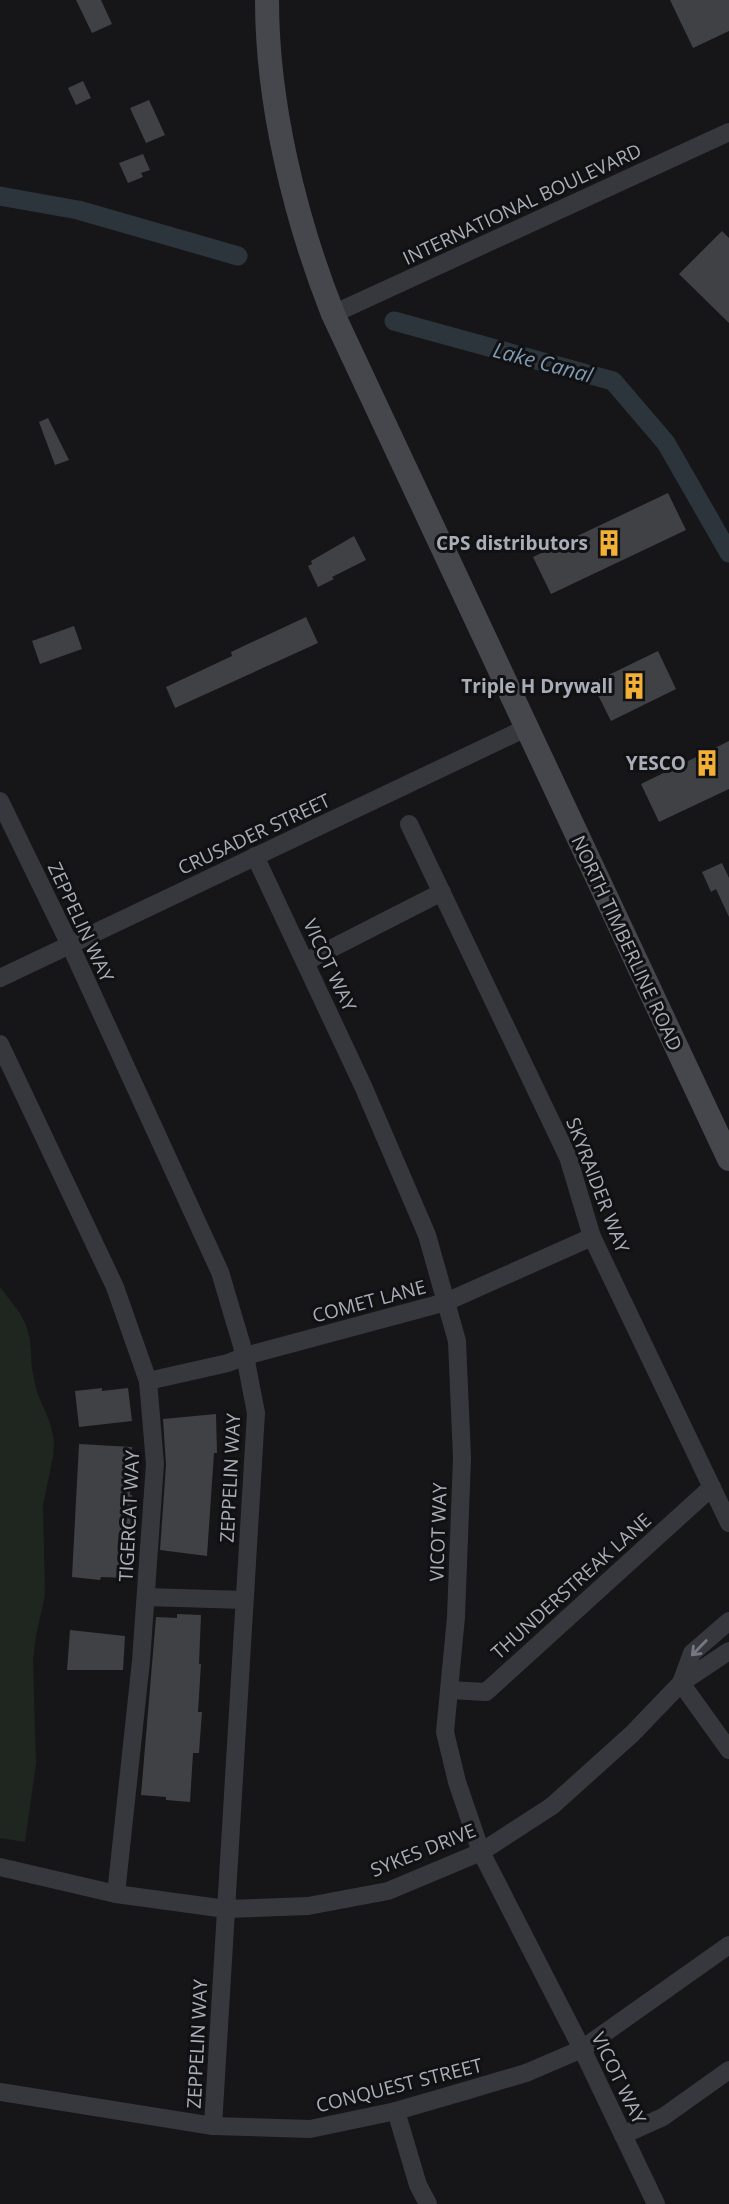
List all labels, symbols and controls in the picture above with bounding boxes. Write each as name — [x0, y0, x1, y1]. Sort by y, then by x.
street label: INTERNATIONAL BOULEVARD — [398, 137, 646, 271]
water label: Lake Canal — [490, 335, 596, 389]
building icon: CPS distributors — [594, 528, 624, 558]
place label: CPS distributors — [436, 530, 588, 556]
building icon: Triple H Drywall — [619, 671, 649, 701]
place label: Triple H Drywall — [461, 673, 613, 699]
building icon: YESCO — [692, 748, 722, 778]
place label: YESCO — [626, 750, 686, 776]
street label: CRUSADER STREET — [174, 787, 335, 881]
street label: NORTH TIMBERLINE ROAD — [566, 831, 688, 1055]
street label: ZEPPELIN WAY — [42, 858, 120, 987]
street label: VICOT WAY — [297, 915, 363, 1016]
street label: SKYRAIDER WAY — [560, 1114, 636, 1257]
street label: COMET LANE — [309, 1273, 429, 1329]
street label: ZEPPELIN WAY — [214, 1412, 246, 1543]
street label: TIGERCAT WAY — [113, 1449, 145, 1582]
street label: VICOT WAY — [423, 1482, 453, 1582]
street label: THUNDERSTREAK LANE — [485, 1507, 657, 1665]
one-way arrow — [691, 1639, 707, 1657]
street label: SYKES DRIVE — [367, 1817, 479, 1883]
street label: ZEPPELIN WAY — [181, 1978, 213, 2109]
street label: VICOT WAY — [586, 2028, 653, 2129]
street label: CONQUEST STREET — [313, 2052, 485, 2118]

